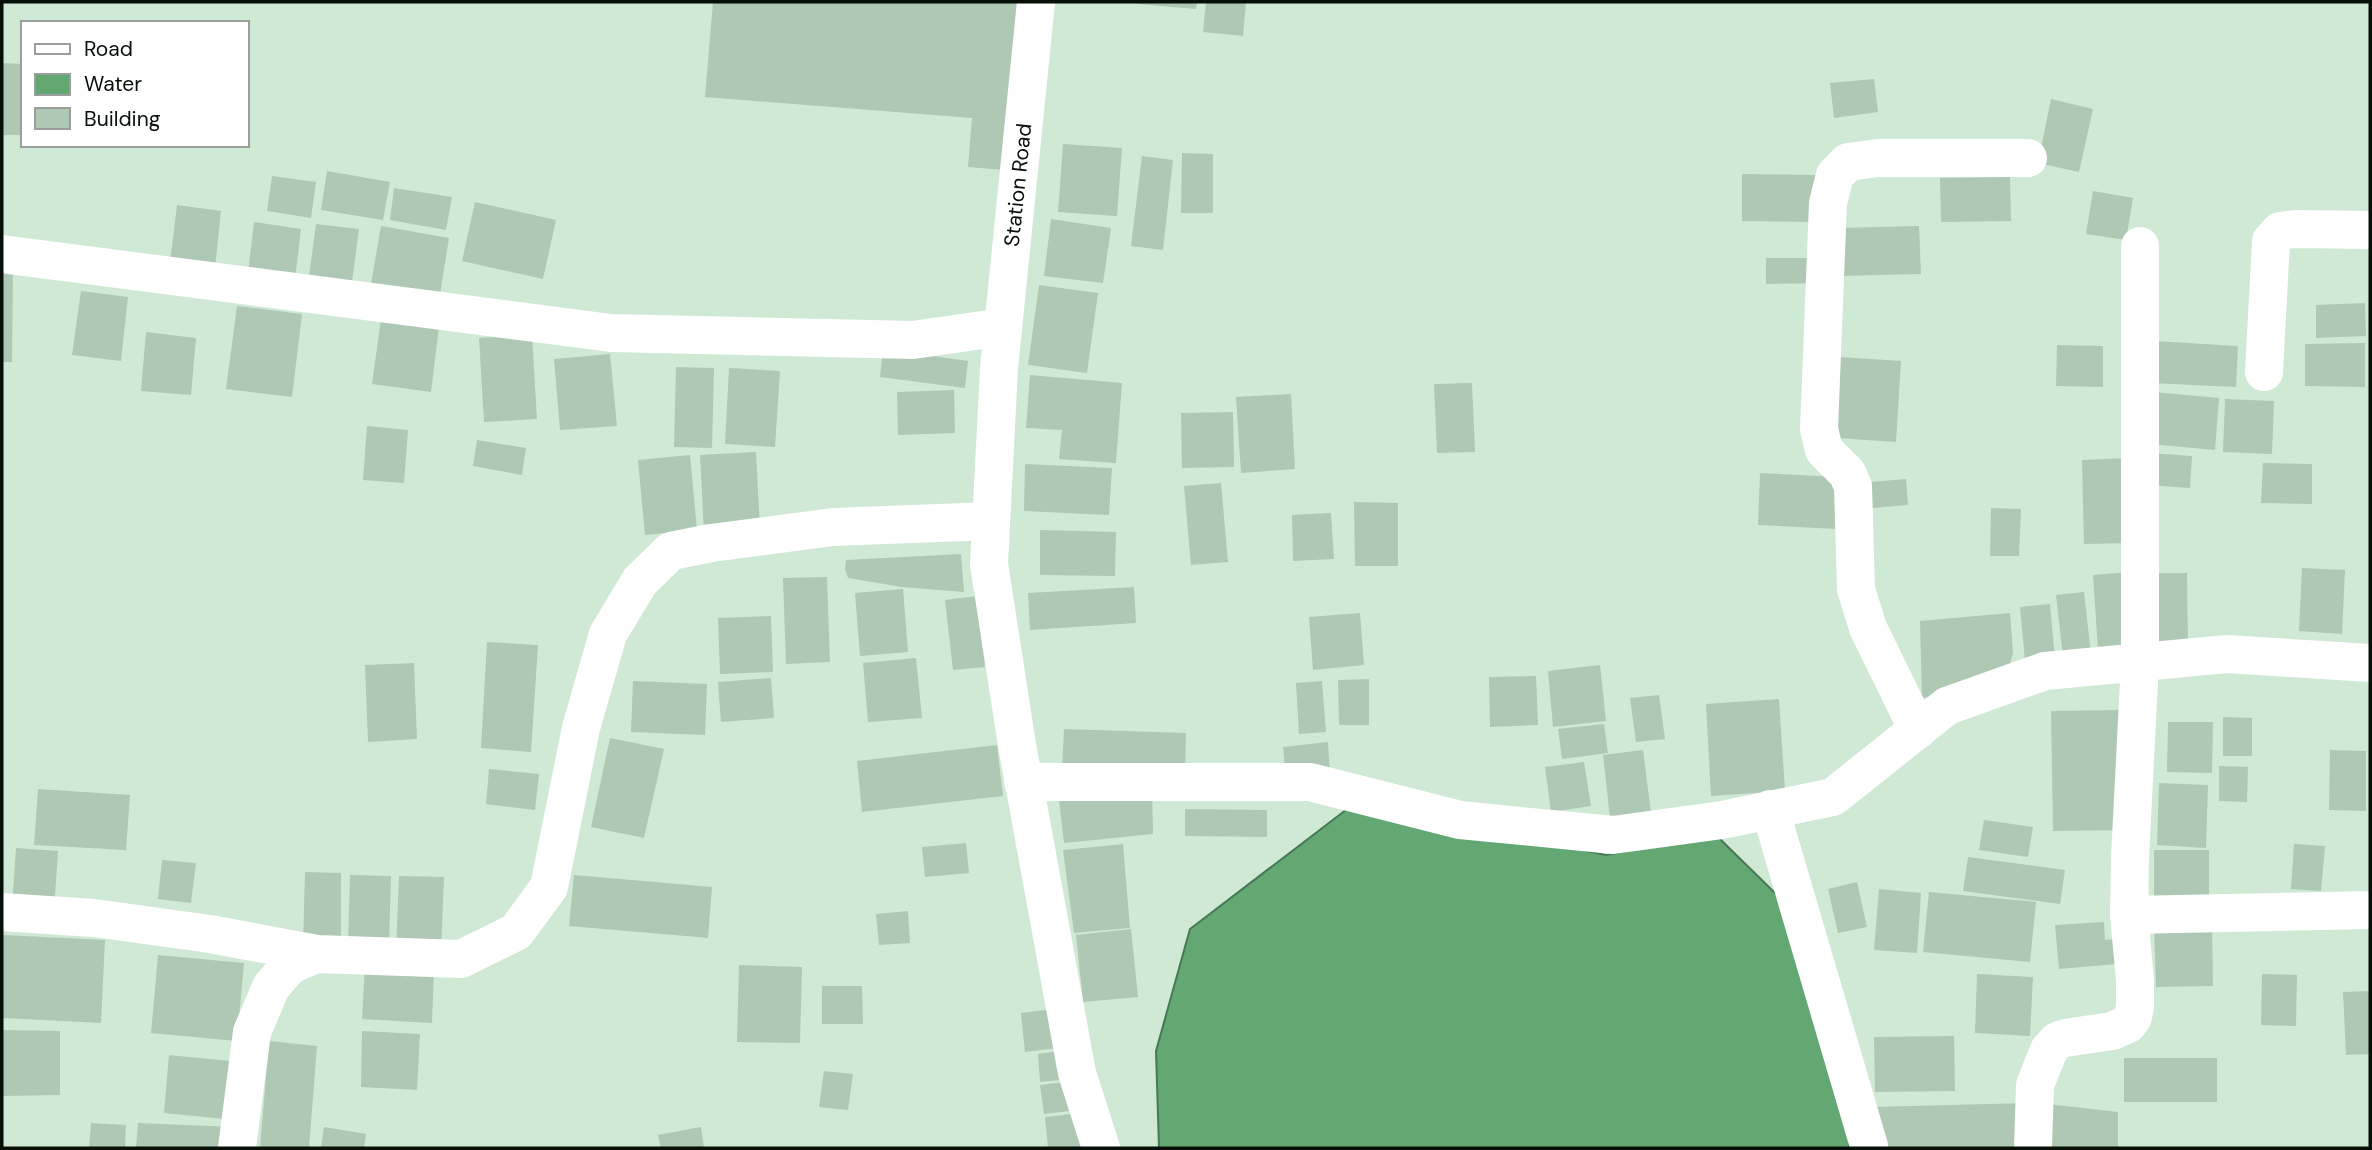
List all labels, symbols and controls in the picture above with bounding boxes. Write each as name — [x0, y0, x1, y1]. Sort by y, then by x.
legend — [21, 21, 248, 147]
text: Road — [84, 35, 133, 63]
text: Water — [84, 70, 142, 98]
text: Building — [84, 105, 161, 133]
street label: Station Road — [998, 122, 1038, 248]

